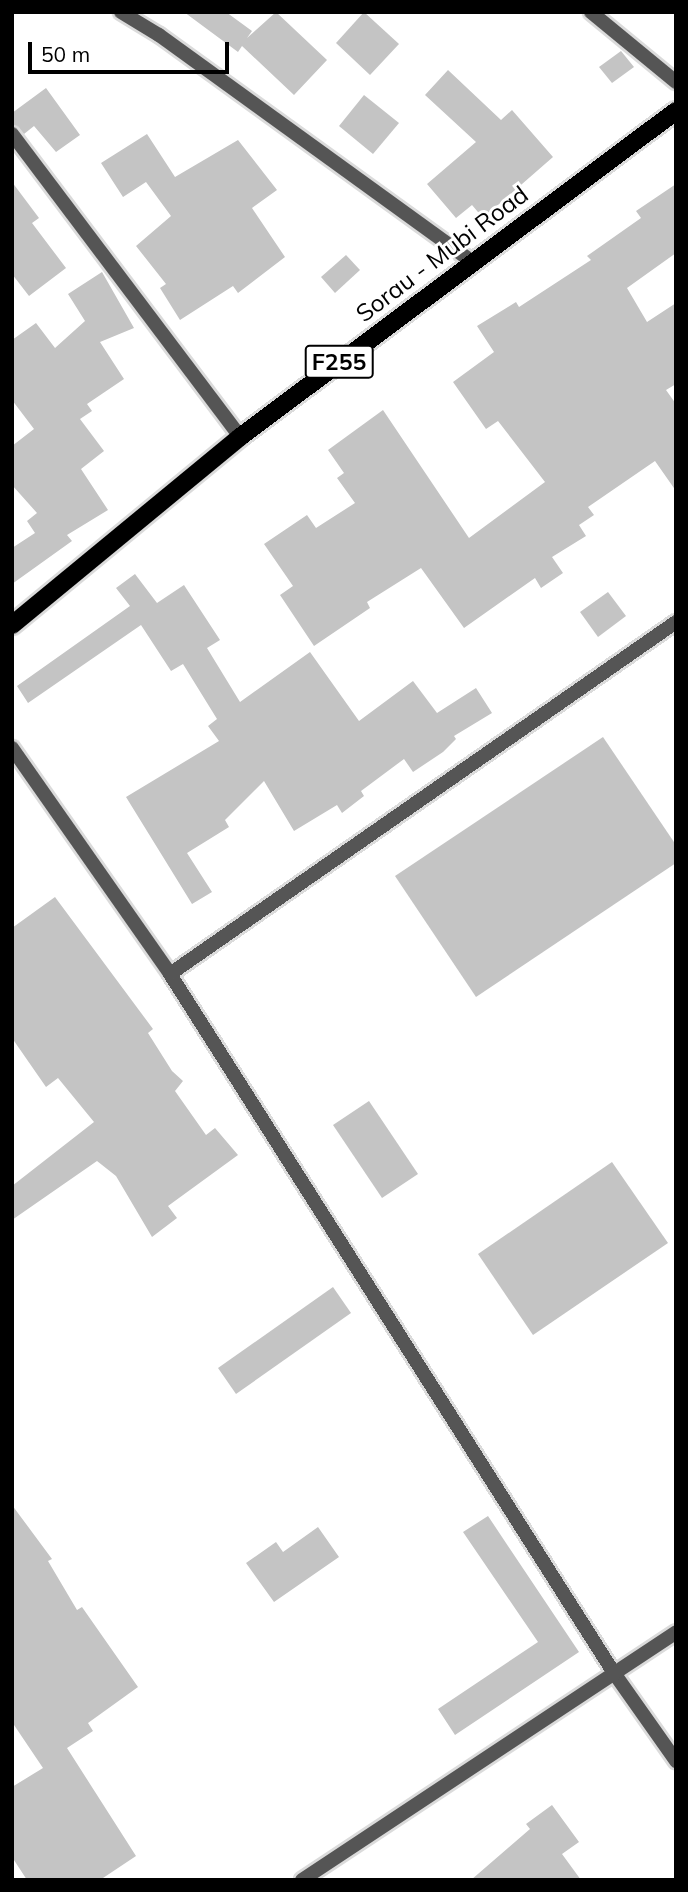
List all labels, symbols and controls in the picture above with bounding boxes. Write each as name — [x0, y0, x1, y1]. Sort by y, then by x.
scale bar — [32, 28, 233, 72]
text: 50 m — [41, 41, 90, 67]
street label: Sorau - Mubi Road — [350, 180, 534, 328]
road number: F255 — [304, 342, 374, 382]

